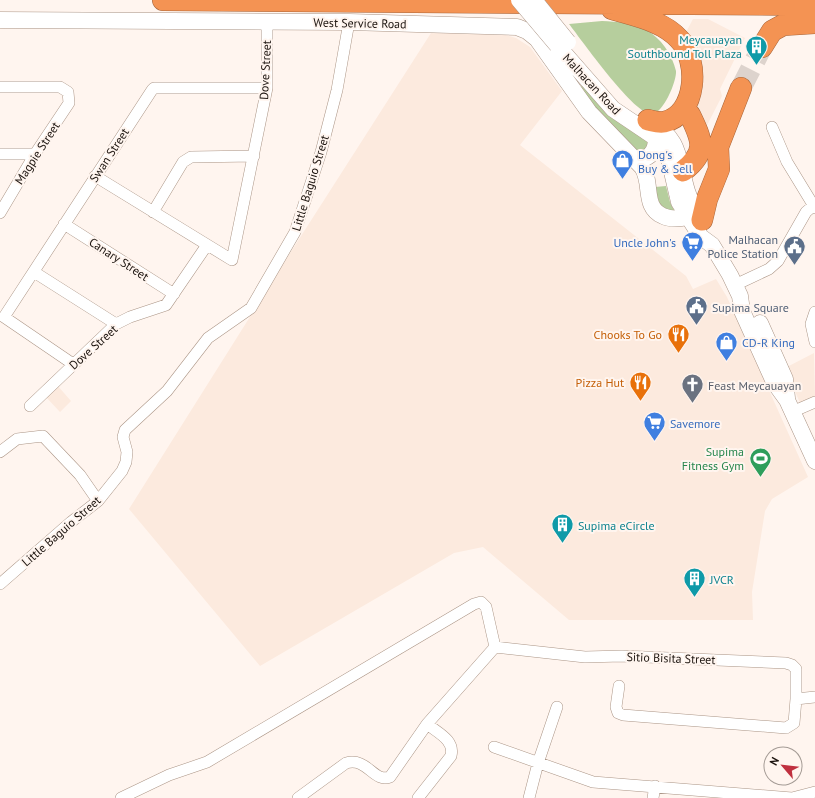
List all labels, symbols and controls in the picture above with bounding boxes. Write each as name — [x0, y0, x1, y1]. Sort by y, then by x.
street label: West Service Road — [313, 15, 407, 31]
place label: Meycauayan Southbound Toll Plaza — [628, 32, 742, 61]
building icon: Meycauayan Southbound Toll Plaza — [744, 33, 770, 66]
street label: Dove Street — [256, 40, 274, 100]
street label: Malhacan Road — [560, 50, 624, 118]
street label: Magpie Street — [11, 119, 63, 187]
street label: Swan Street — [86, 125, 132, 185]
street label: Little Baguio Street — [288, 133, 332, 233]
place label: Dong's Buy & Sell — [638, 147, 693, 176]
shop icon: Dong's Buy & Sell — [610, 148, 636, 181]
supermarket icon: Uncle John's — [679, 229, 705, 262]
place label: Malhacan Police Station — [707, 232, 778, 261]
public building icon: Malhacan Police Station — [781, 233, 807, 266]
street label: Canary Street — [86, 234, 152, 284]
place label: Uncle John's — [613, 235, 676, 250]
public building icon: Supima Square — [684, 294, 710, 327]
place label: Supima Square — [712, 300, 789, 315]
street label: Dove Street — [66, 321, 120, 373]
restaurant icon: Chooks To Go — [665, 321, 691, 354]
place label: Chooks To Go — [594, 327, 662, 342]
shop icon: CD-R King — [714, 329, 740, 362]
place label: CD-R King — [742, 335, 795, 350]
restaurant icon: Pizza Hut — [627, 369, 653, 402]
church icon: Feast Meycauayan — [679, 372, 705, 405]
place label: Pizza Hut — [576, 375, 624, 390]
place label: Feast Meycauayan — [708, 378, 801, 393]
supermarket icon: Savemore — [642, 410, 668, 443]
place label: Savemore — [670, 416, 720, 431]
place label: Supima Fitness Gym — [682, 444, 744, 473]
sports icon: Supima Fitness Gym — [747, 445, 773, 478]
street label: Little Baguio Street — [18, 493, 104, 569]
building icon: Supima eCircle — [549, 512, 575, 545]
place label: Supima eCircle — [578, 518, 655, 533]
building icon: JVCR — [682, 566, 708, 599]
place label: JVCR — [709, 572, 734, 587]
street label: Sitio Bisita Street — [626, 649, 716, 667]
north arrow — [763, 746, 803, 786]
text: N — [766, 755, 782, 768]

